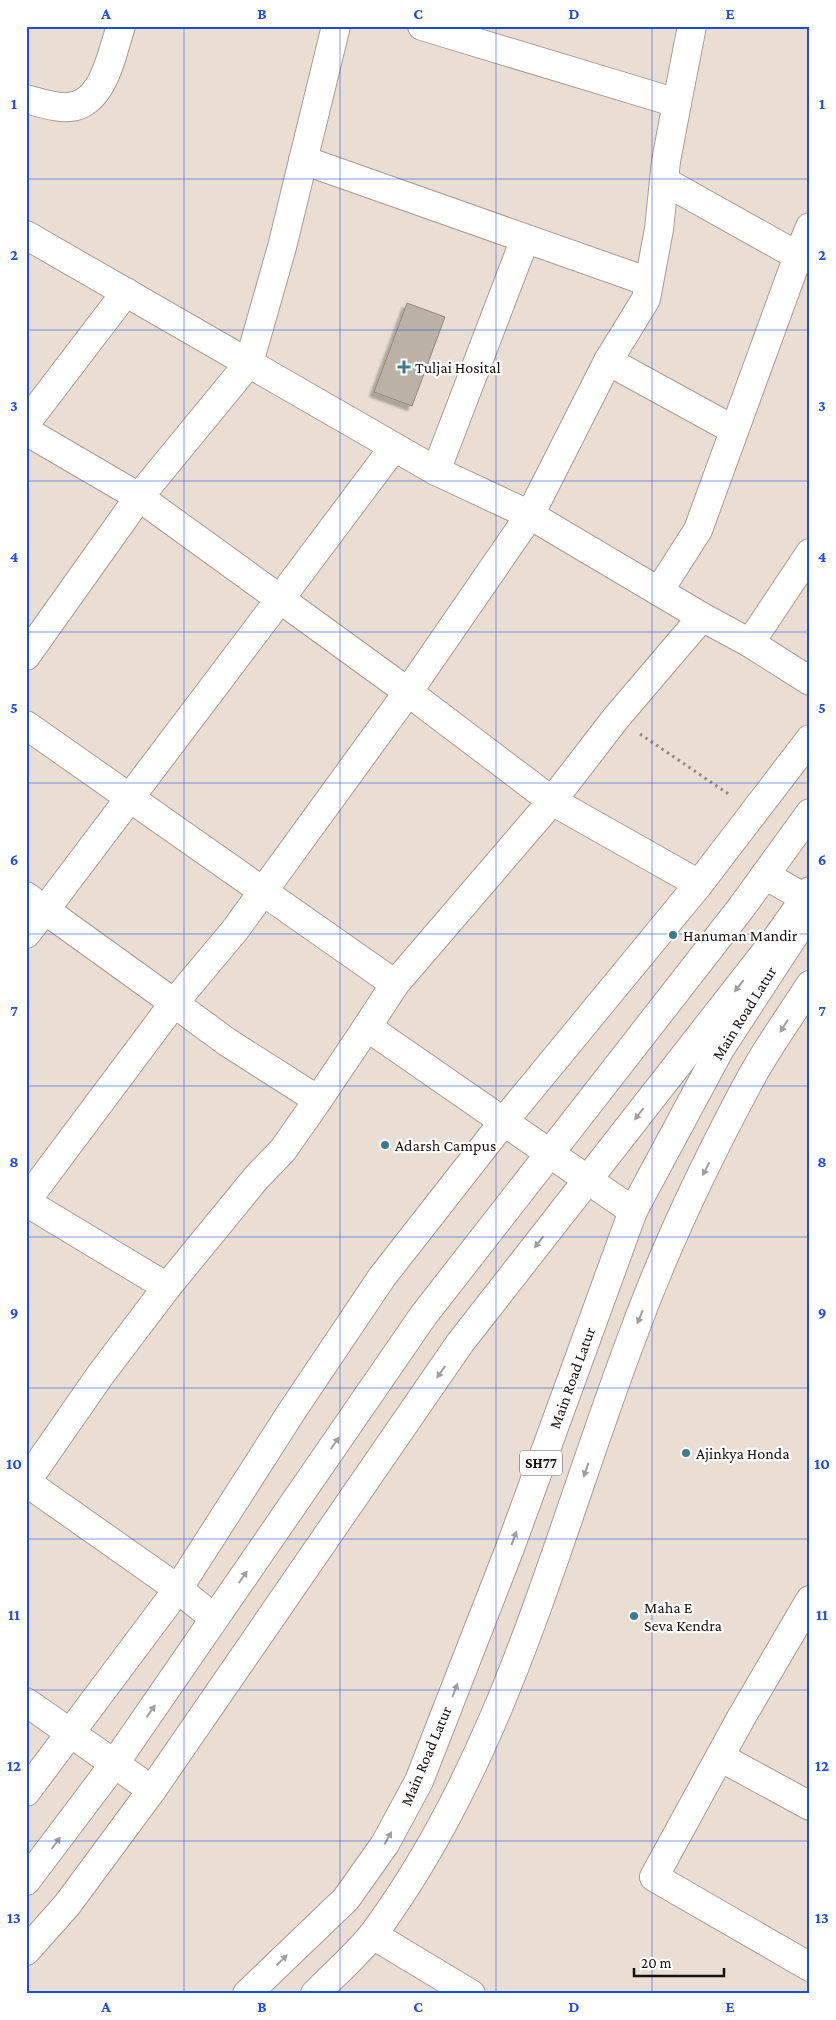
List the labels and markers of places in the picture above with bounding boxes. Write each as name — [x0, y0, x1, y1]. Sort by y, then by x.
place label: Tuljai Hosital — [415, 359, 501, 377]
marker: Tuljai Hosital — [397, 360, 411, 374]
place label: Hanuman Mandir — [683, 927, 798, 944]
marker: Hanuman Mandir — [667, 929, 679, 941]
place label: Adarsh Campus — [395, 1137, 496, 1155]
marker: Adarsh Campus — [379, 1139, 391, 1151]
place label: Ajinkya Honda — [696, 1445, 790, 1463]
marker: Ajinkya Honda — [680, 1447, 692, 1459]
place label: Maha E Seva Kendra — [644, 1599, 723, 1634]
marker: Maha E Seva Kendra — [628, 1610, 640, 1622]

